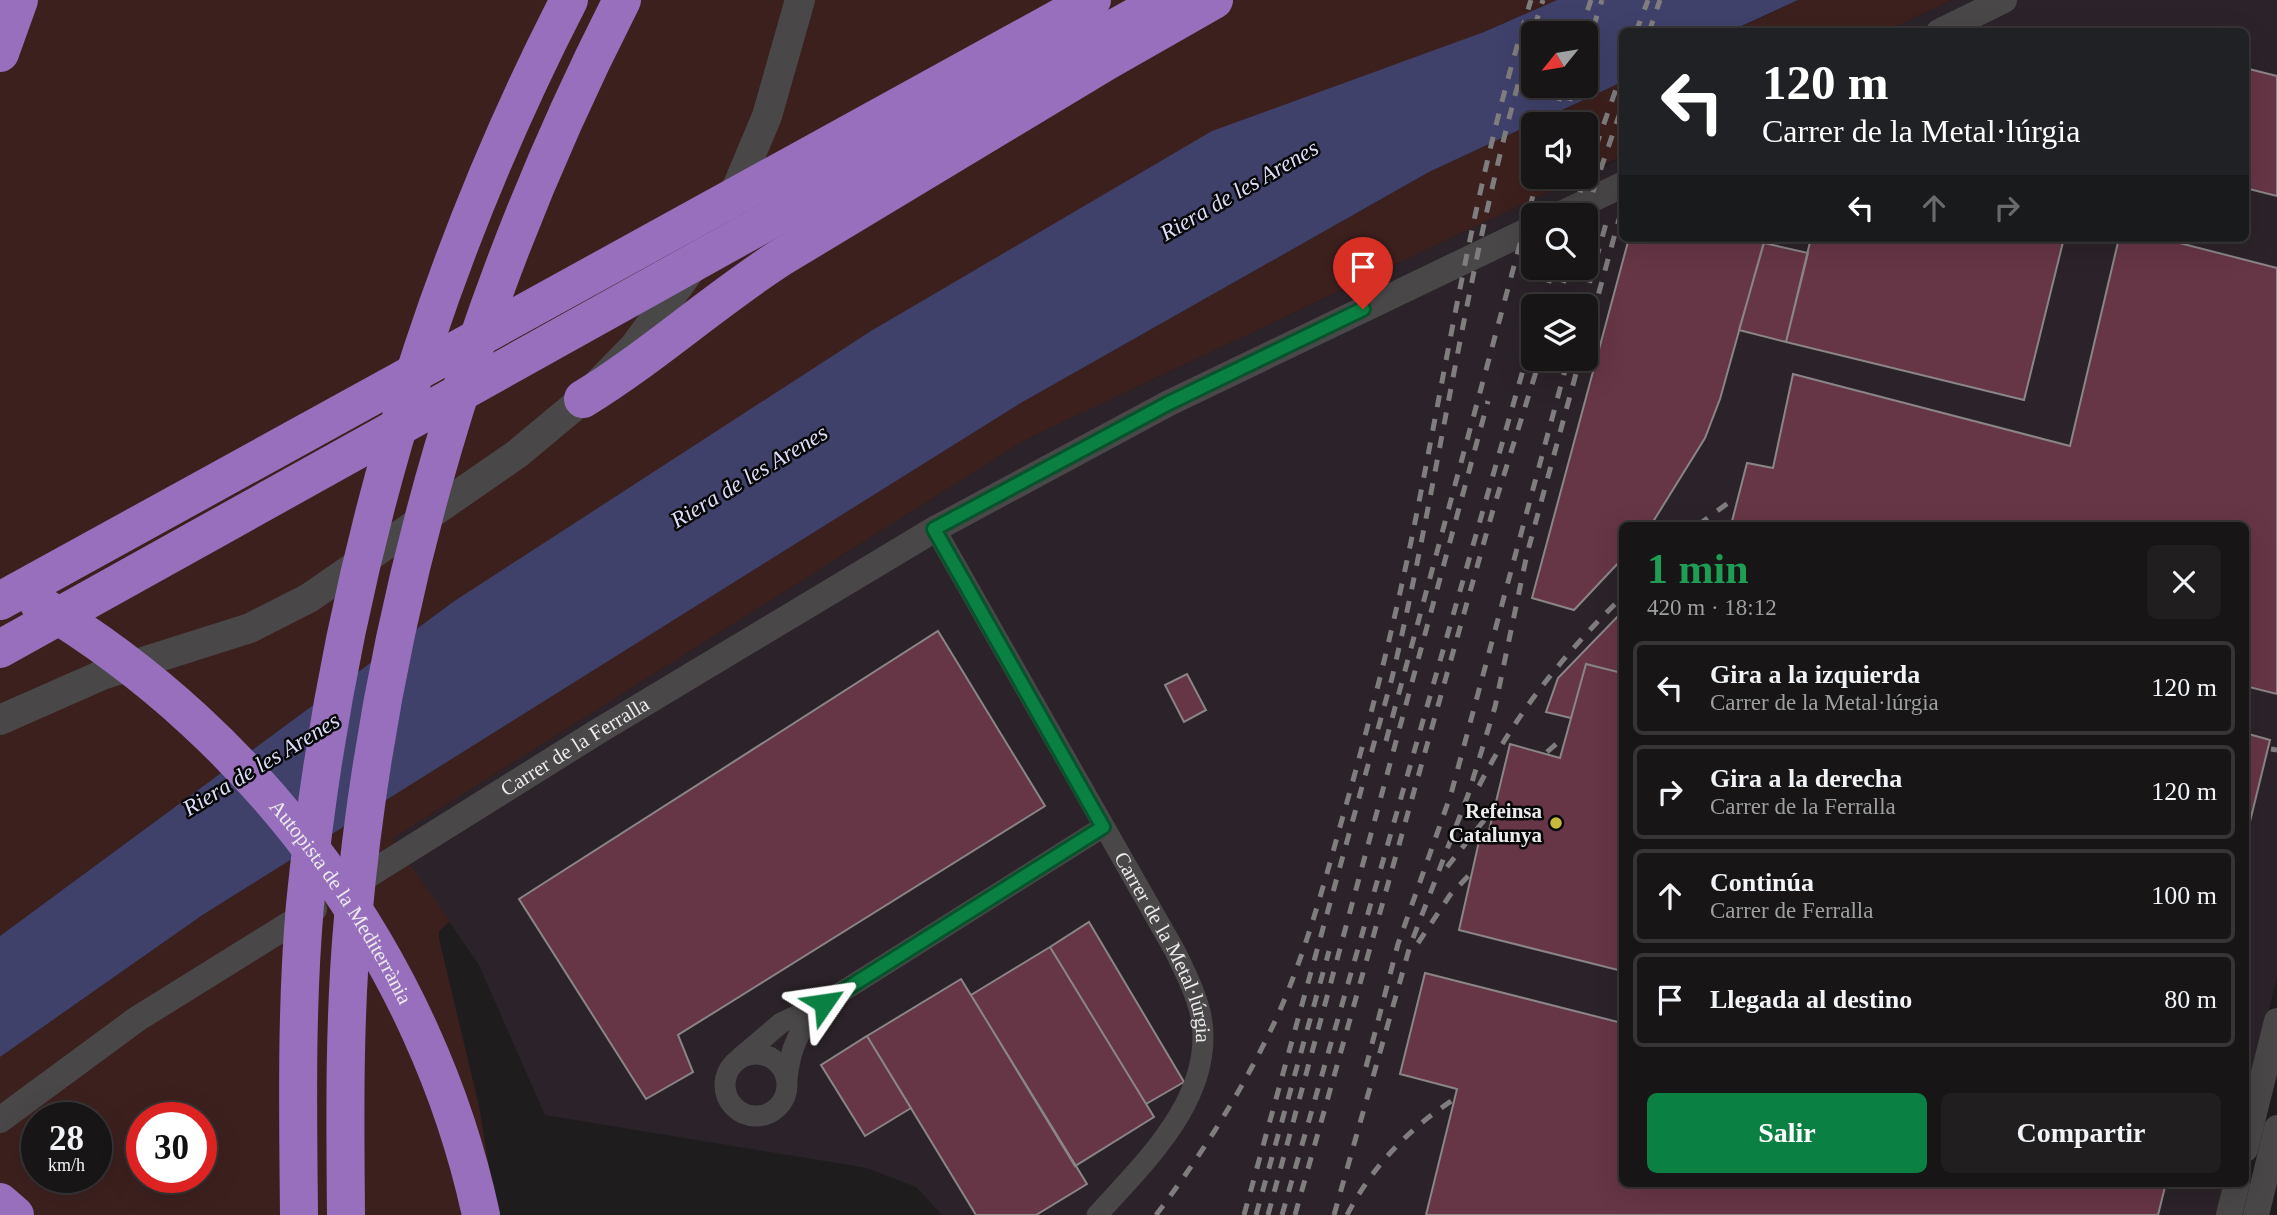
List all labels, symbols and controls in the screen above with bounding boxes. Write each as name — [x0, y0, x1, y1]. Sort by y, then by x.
north arrow — [1521, 21, 1598, 98]
map controls — [1521, 21, 1598, 371]
text: 120 m — [1762, 55, 1889, 110]
icon: left — [1647, 56, 1738, 147]
button: sound — [1521, 112, 1598, 189]
text: Carrer de la Metal·lúrgia — [1762, 113, 2080, 149]
water label: Riera de les Arenes — [1155, 135, 1323, 246]
icon: left — [1842, 189, 1880, 227]
icon: ahead — [1915, 189, 1953, 227]
icon: right — [1988, 189, 2026, 227]
button: search — [1521, 203, 1598, 280]
pin — [1333, 237, 1393, 309]
icon: arrive — [1344, 248, 1382, 286]
button: layers — [1521, 294, 1598, 371]
water label: Riera de les Arenes — [666, 420, 832, 534]
button: close — [2147, 545, 2221, 619]
text: 1 min — [1647, 546, 1749, 592]
text: 420 m · 18:12 — [1647, 595, 1777, 620]
text: Gira a la izquierda — [1710, 660, 1920, 689]
icon: left — [1651, 669, 1689, 707]
text: 120 m — [2151, 673, 2217, 702]
text: Carrer de la Metal·lúrgia — [1710, 690, 1939, 715]
street label: Carrer de la Ferralla — [496, 691, 654, 801]
water label: Riera de les Arenes — [178, 708, 344, 822]
text: Gira a la derecha — [1710, 764, 1902, 793]
icon: right — [1651, 773, 1689, 811]
text: 120 m — [2151, 777, 2217, 806]
text: Carrer de la Ferralla — [1710, 794, 1896, 819]
street label: Autopista de la Mediterrània — [264, 795, 417, 1009]
place label: Refeinsa Catalunya — [1449, 799, 1542, 847]
marker: Refeinsa Catalunya — [1548, 815, 1564, 831]
street label: Carrer de la Metal·lúrgia — [1109, 848, 1215, 1044]
text: Continúa — [1710, 868, 1814, 897]
icon: ahead — [1651, 877, 1689, 915]
text: 100 m — [2151, 881, 2217, 910]
text: Carrer de Ferralla — [1710, 898, 1873, 923]
position arrow — [787, 966, 861, 1040]
icon: arrive — [1651, 981, 1689, 1019]
text: Llegada al destino — [1710, 985, 1912, 1014]
text: 80 m — [2164, 985, 2217, 1014]
button: Salir — [1647, 1093, 1927, 1173]
button: Compartir — [1941, 1093, 2221, 1173]
speed limit sign: 30 — [126, 1102, 217, 1193]
text: 28 — [49, 1119, 84, 1158]
text: km/h — [48, 1155, 85, 1175]

